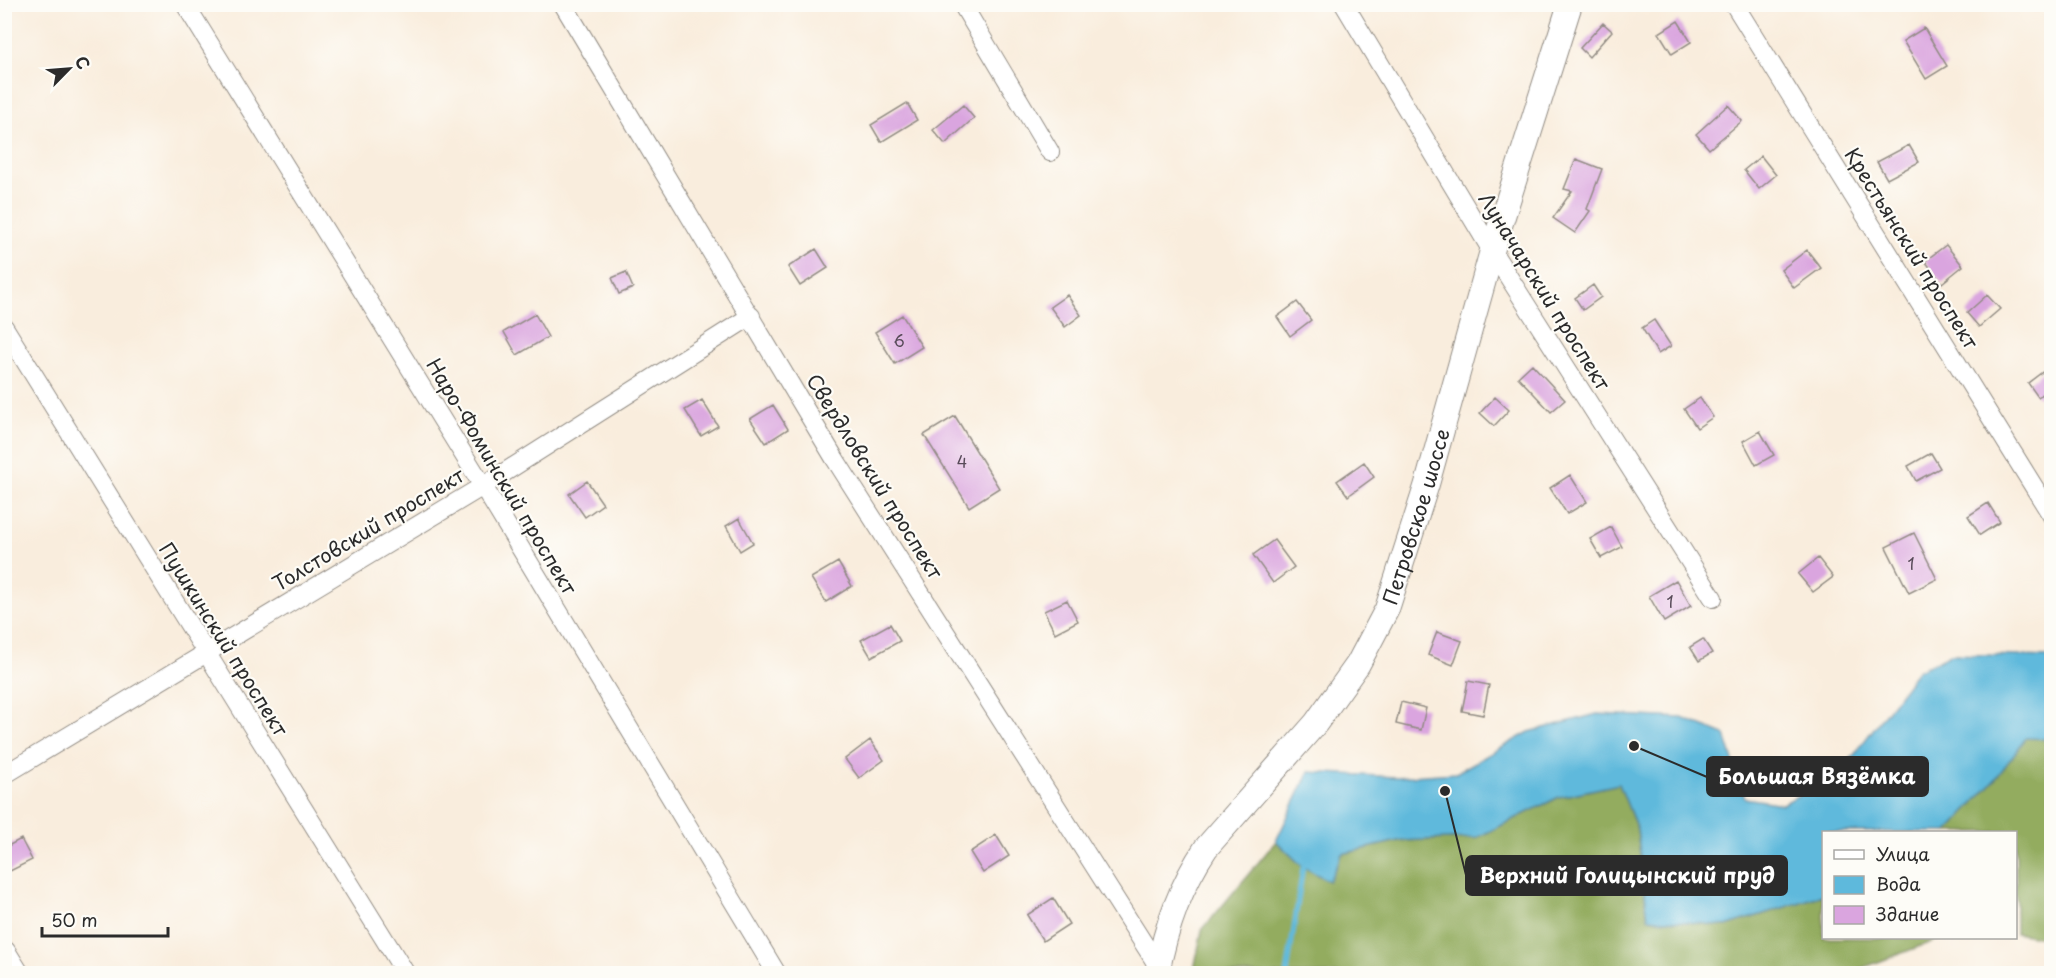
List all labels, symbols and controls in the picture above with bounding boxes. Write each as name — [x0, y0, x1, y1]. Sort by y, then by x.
north arrow — [39, 39, 99, 99]
text: С — [70, 52, 97, 73]
street label: Крестьянский проспект — [1838, 142, 1986, 355]
street label: Луначарский проспект — [1472, 186, 1618, 396]
house number: 6 — [893, 328, 905, 352]
street label: Наро-Фоминский проспект — [419, 352, 585, 600]
street label: Свердловский проспект — [799, 367, 951, 585]
street label: Петровское шоссе — [1374, 425, 1457, 608]
house number: 4 — [957, 449, 967, 473]
street label: Толстовский проспект — [266, 460, 470, 598]
street label: Пушкинский проспект — [152, 536, 296, 742]
house number: 1 — [1907, 551, 1915, 575]
house number: 1 — [1666, 589, 1674, 613]
callout: Большая Вязёмка — [1707, 757, 1928, 796]
text: Большая Вязёмка — [1718, 759, 1916, 791]
legend — [1822, 831, 2017, 939]
text: Улица — [1876, 840, 1930, 867]
callout: Верхний Голицынский пруд — [1466, 856, 1787, 895]
text: Верхний Голицынский пруд — [1479, 858, 1775, 890]
text: Вода — [1876, 870, 1921, 897]
scale bar — [42, 900, 168, 938]
text: Здание — [1876, 900, 1939, 927]
text: 50 m — [51, 906, 98, 933]

